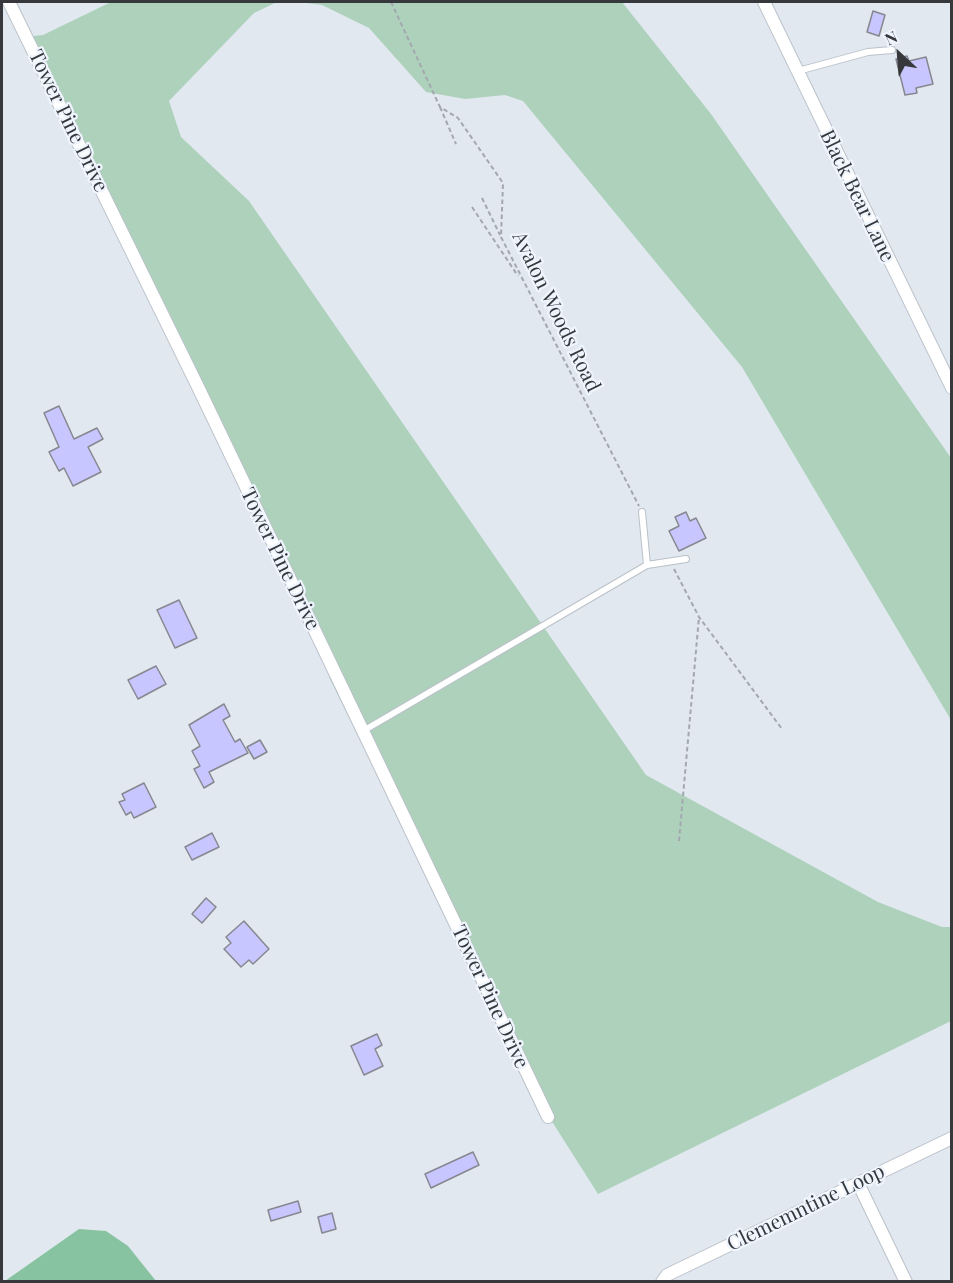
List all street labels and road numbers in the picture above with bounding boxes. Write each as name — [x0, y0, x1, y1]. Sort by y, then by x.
street label: Tower Pine Drive — [23, 46, 113, 196]
street label: Black Bear Lane — [815, 126, 899, 266]
street label: Avalon Woods Road — [507, 228, 605, 396]
street label: Tower Pine Drive — [235, 484, 325, 634]
street label: Tower Pine Drive — [446, 922, 534, 1072]
street label: Clememntine Loop — [723, 1159, 889, 1257]

